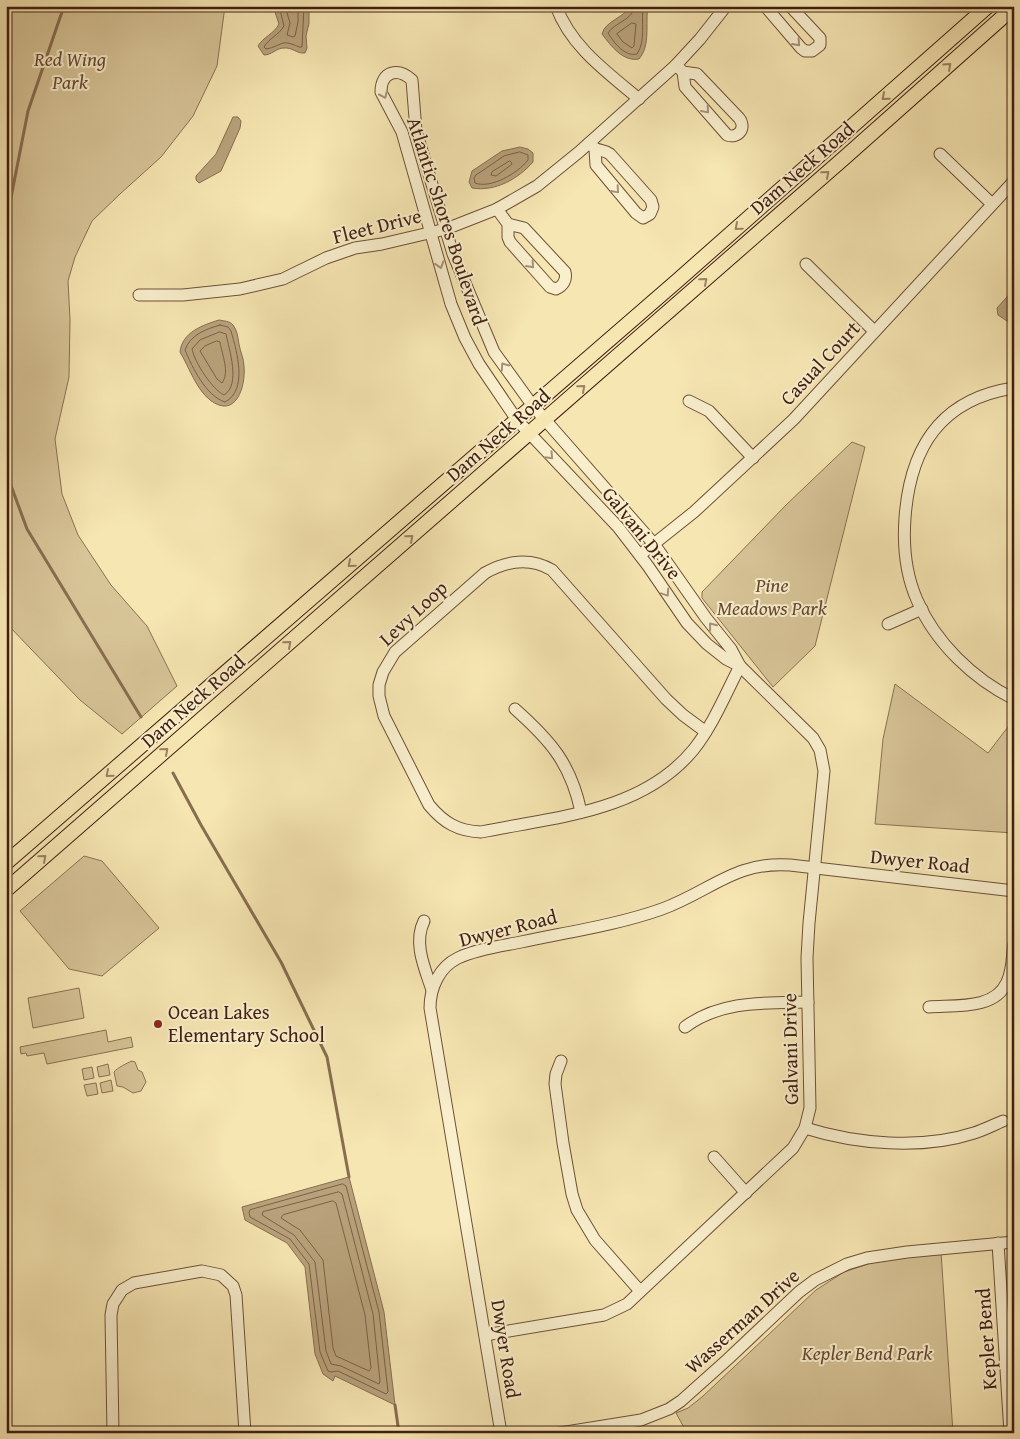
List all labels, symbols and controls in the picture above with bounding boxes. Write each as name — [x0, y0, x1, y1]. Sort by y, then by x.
one-way arrow — [791, 37, 800, 46]
park label: Red Wing Park — [33, 44, 106, 96]
one-way arrow — [942, 62, 951, 71]
one-way arrow — [378, 90, 389, 99]
one-way arrow — [882, 91, 891, 100]
one-way arrow — [700, 105, 709, 114]
street label: Atlantic Shores Boulevard — [400, 113, 495, 329]
street label: Dam Neck Road — [743, 114, 860, 221]
one-way arrow — [821, 170, 830, 179]
one-way arrow — [610, 184, 619, 193]
street label: Fleet Drive — [329, 201, 424, 251]
one-way arrow — [734, 222, 743, 231]
one-way arrow — [525, 259, 534, 268]
one-way arrow — [434, 261, 444, 269]
one-way arrow — [699, 277, 708, 286]
street label: Casual Court — [773, 314, 866, 411]
one-way arrow — [501, 363, 510, 372]
street label: Dam Neck Road — [439, 381, 556, 488]
one-way arrow — [576, 384, 585, 393]
one-way arrow — [544, 450, 553, 459]
street label: Galvani Drive — [596, 480, 689, 585]
one-way arrow — [405, 534, 414, 543]
one-way arrow — [347, 558, 356, 567]
park label: Pine Meadows Park — [717, 570, 828, 622]
street label: Levy Loop — [372, 573, 454, 652]
one-way arrow — [660, 587, 669, 597]
one-way arrow — [710, 623, 718, 632]
one-way arrow — [282, 641, 291, 650]
street label: Dam Neck Road — [134, 647, 251, 754]
one-way arrow — [160, 748, 169, 757]
one-way arrow — [106, 768, 115, 776]
street label: Dwyer Road — [869, 841, 972, 880]
one-way arrow — [37, 855, 46, 864]
street label: Dwyer Road — [456, 901, 560, 954]
street label: Galvani Drive — [774, 993, 805, 1105]
place label: Ocean Lakes Elementary School — [168, 997, 325, 1049]
marker: Ocean Lakes Elementary School — [152, 1018, 164, 1030]
street label: Wasserman Drive — [678, 1261, 805, 1380]
street label: Kepler Bend — [967, 1287, 1004, 1391]
street label: Dwyer Road — [484, 1297, 529, 1401]
park label: Kepler Bend Park — [801, 1338, 933, 1367]

